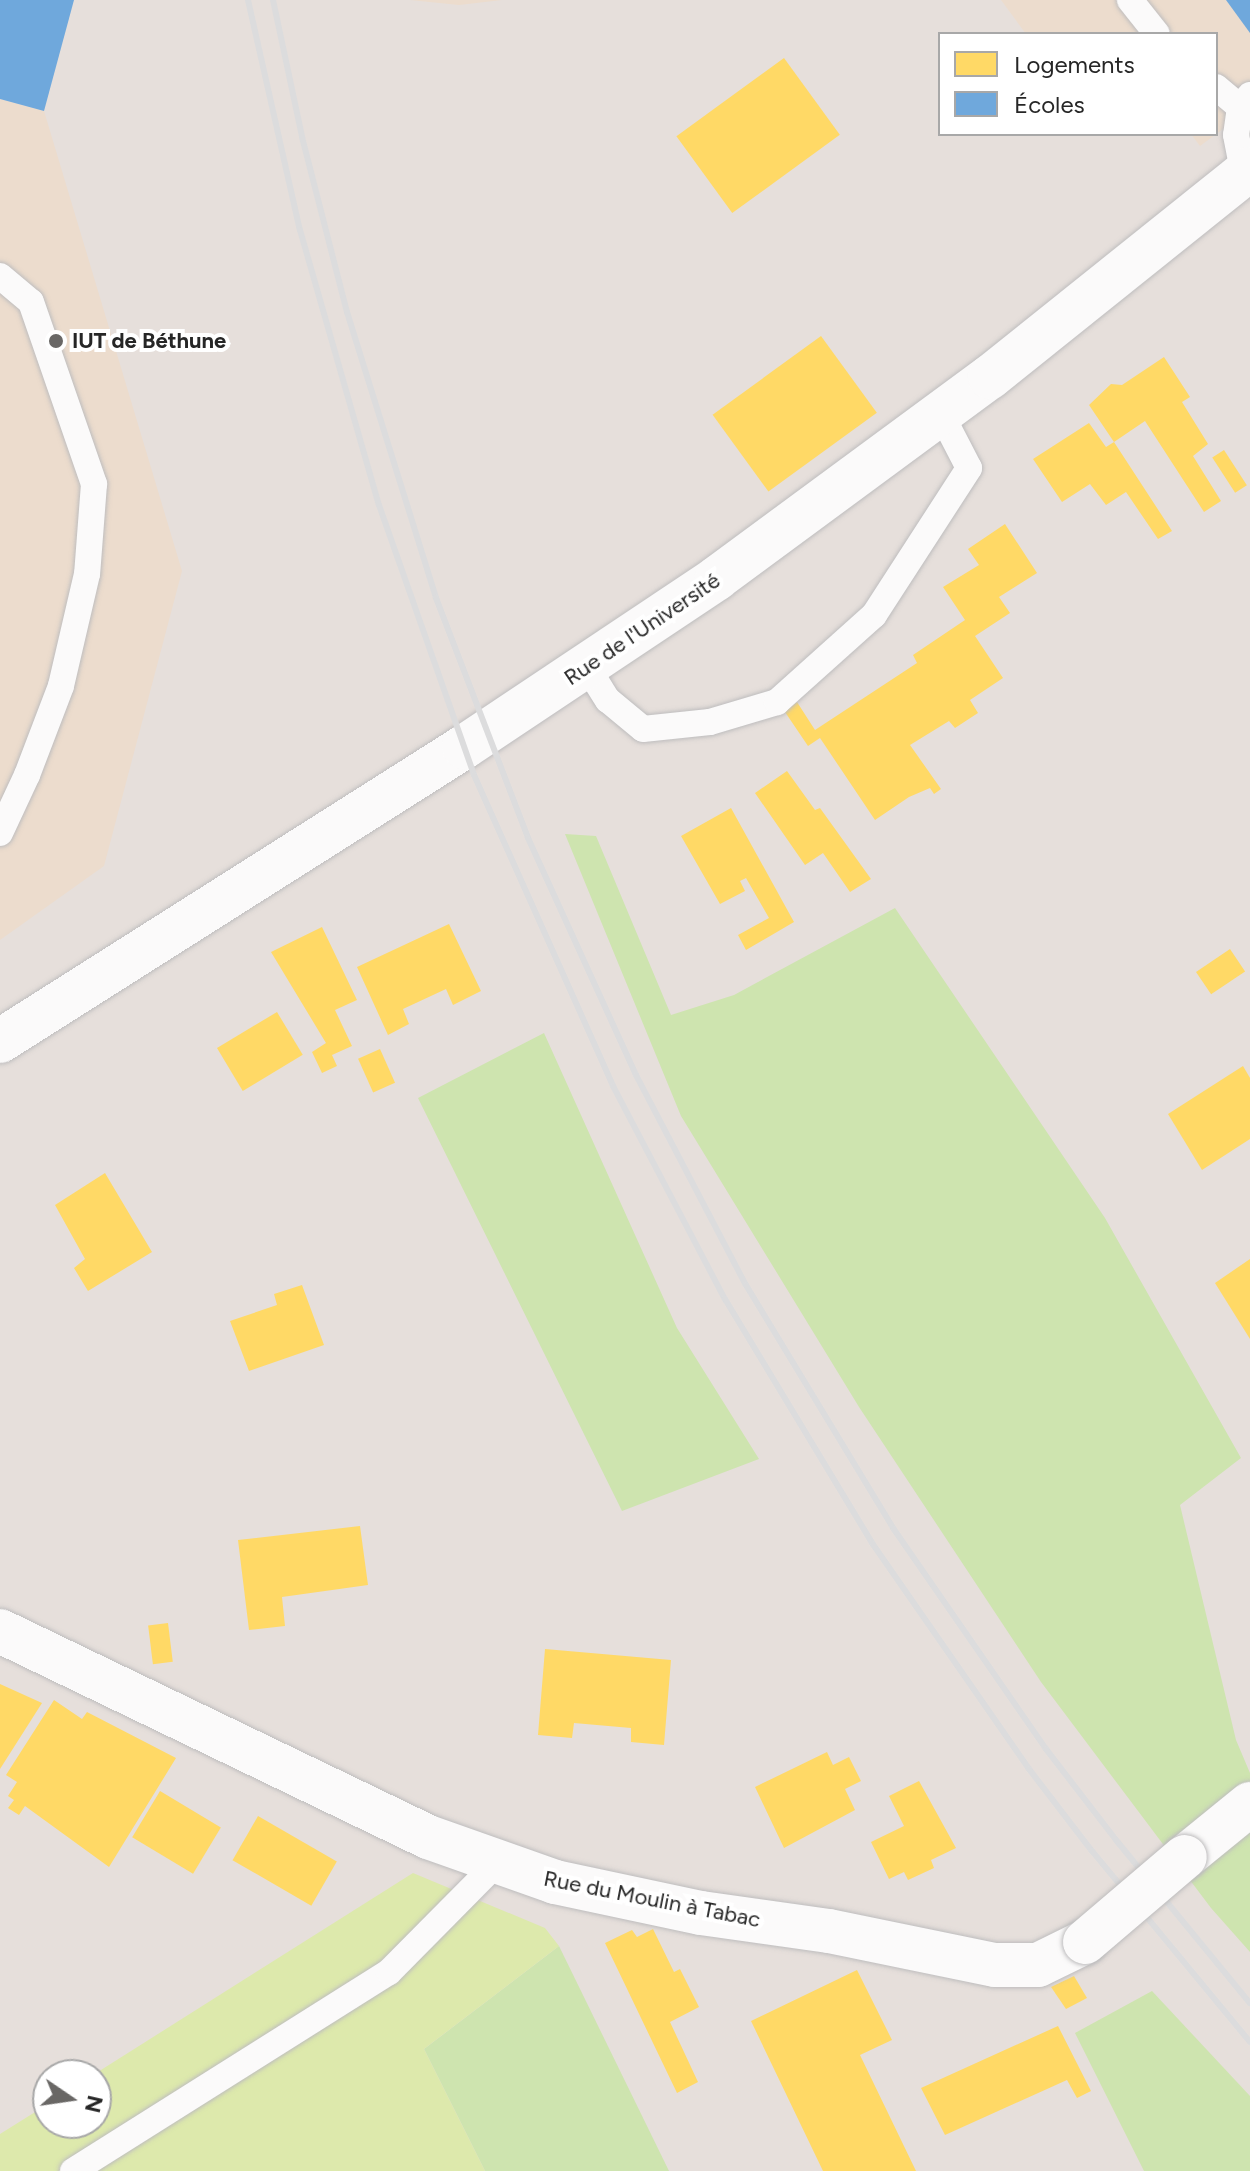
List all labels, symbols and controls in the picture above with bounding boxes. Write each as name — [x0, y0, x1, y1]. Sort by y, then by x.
legend — [938, 32, 1218, 136]
text: Logements — [1014, 50, 1135, 79]
text: Écoles — [1014, 90, 1085, 119]
place label: IUT de Béthune — [72, 328, 226, 354]
marker: IUT de Béthune — [47, 332, 65, 350]
street label: Rue de l'Université — [559, 567, 725, 691]
street label: Rue du Moulin à Tabac — [541, 1865, 763, 1933]
north arrow — [32, 2059, 112, 2139]
text: N — [79, 2093, 109, 2115]

